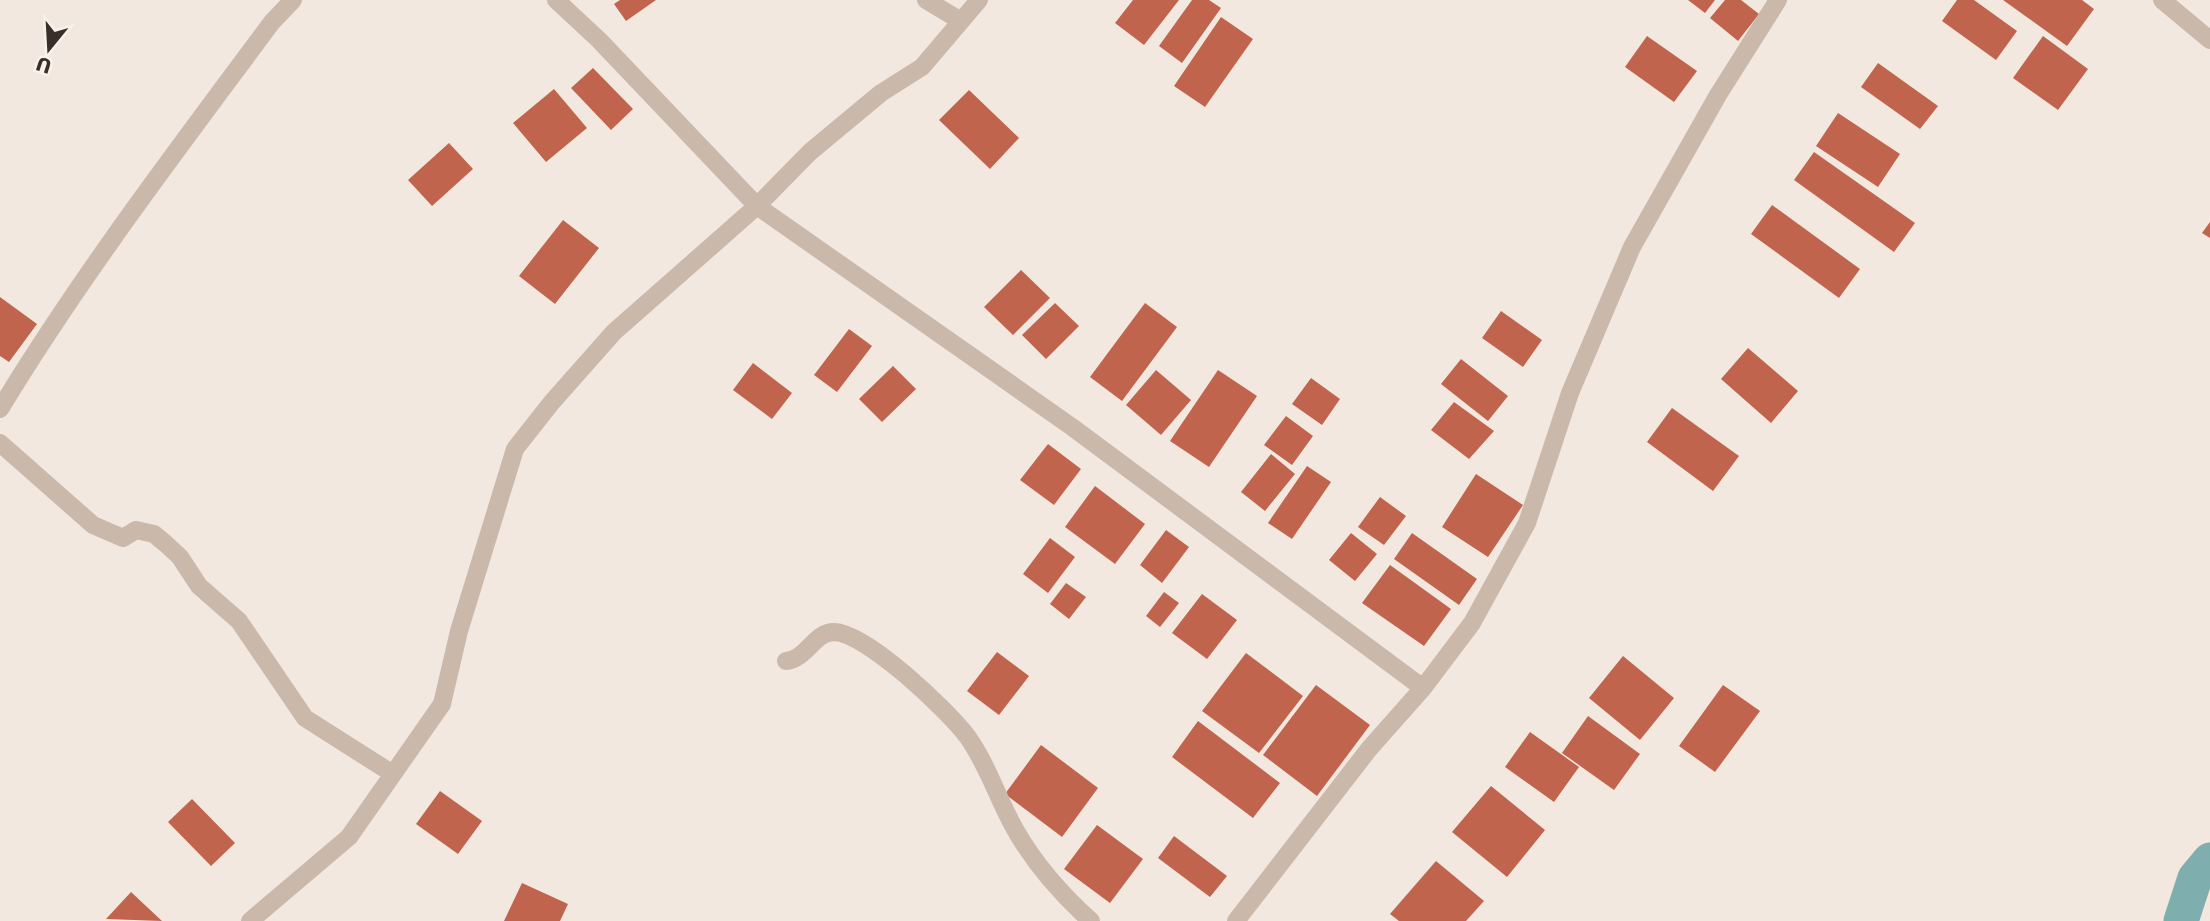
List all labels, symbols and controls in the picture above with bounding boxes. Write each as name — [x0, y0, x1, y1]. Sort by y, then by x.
north arrow — [14, 14, 84, 84]
text: U — [33, 52, 54, 78]

